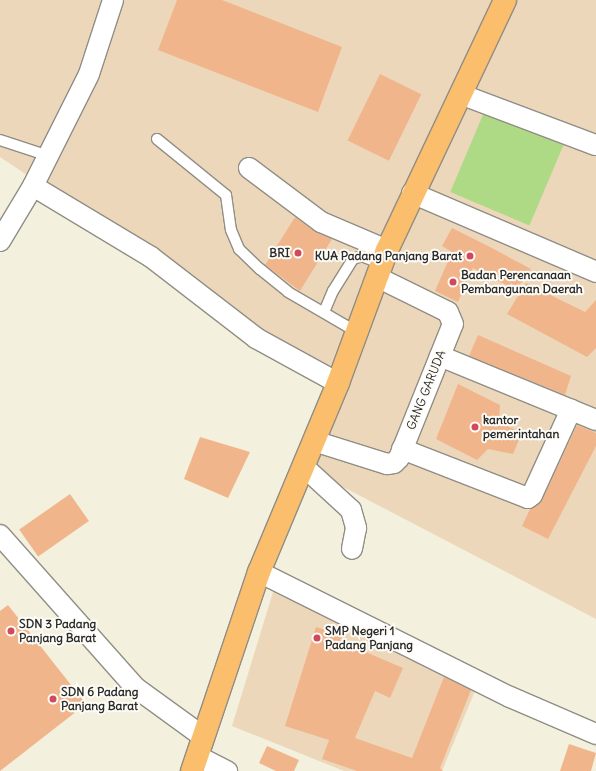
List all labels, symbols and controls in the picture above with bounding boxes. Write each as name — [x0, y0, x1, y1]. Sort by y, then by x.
place label: BRI — [269, 246, 290, 260]
marker: BRI — [293, 248, 303, 258]
place label: KUA Padang Panjang Barat — [315, 249, 462, 263]
marker: KUA Padang Panjang Barat — [465, 251, 475, 261]
place label: Badan Perencanaan Pembangunan Daerah — [461, 268, 583, 296]
marker: Badan Perencanaan Pembangunan Daerah — [448, 277, 458, 287]
street label: GANG GARUDA — [403, 348, 449, 432]
place label: kantor pemerintahan — [483, 413, 559, 441]
marker: kantor pemerintahan — [470, 422, 480, 432]
place label: SDN 3 Padang Panjang Barat — [19, 617, 96, 645]
place label: SMP Negeri 1 Padang Panjang — [325, 624, 413, 652]
marker: SDN 3 Padang Panjang Barat — [6, 626, 16, 636]
marker: SMP Negeri 1 Padang Panjang — [312, 633, 322, 643]
place label: SDN 6 Padang Panjang Barat — [61, 685, 138, 713]
marker: SDN 6 Padang Panjang Barat — [48, 694, 58, 704]

